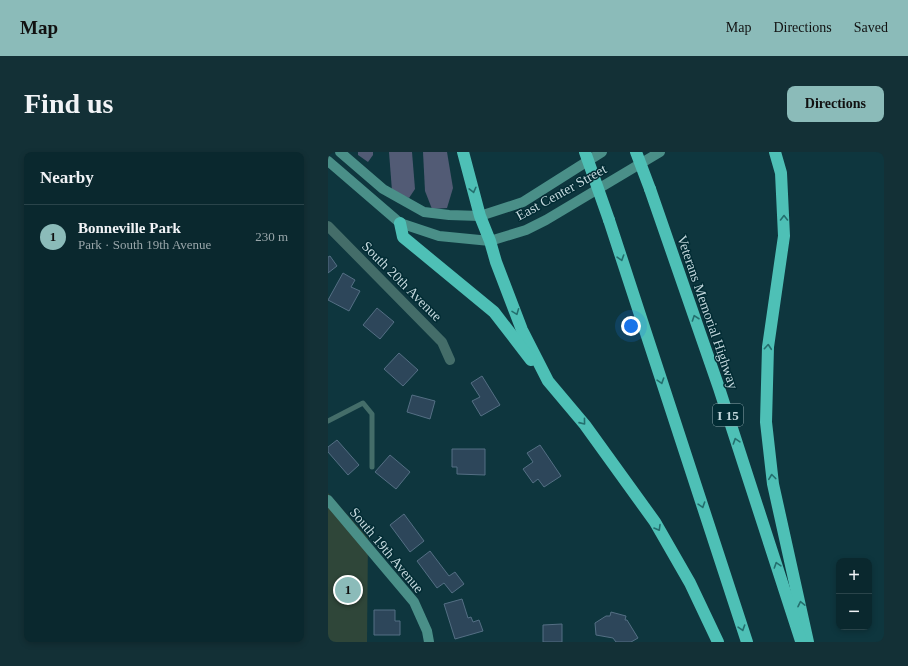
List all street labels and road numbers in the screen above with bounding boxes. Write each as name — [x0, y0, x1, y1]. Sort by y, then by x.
street label: East Center Street — [513, 161, 609, 223]
street label: Veterans Memorial Highway — [674, 233, 741, 391]
street label: South 20th Avenue — [359, 238, 445, 324]
road number: I 15 — [713, 404, 743, 426]
street label: South 19th Avenue — [346, 504, 428, 596]

